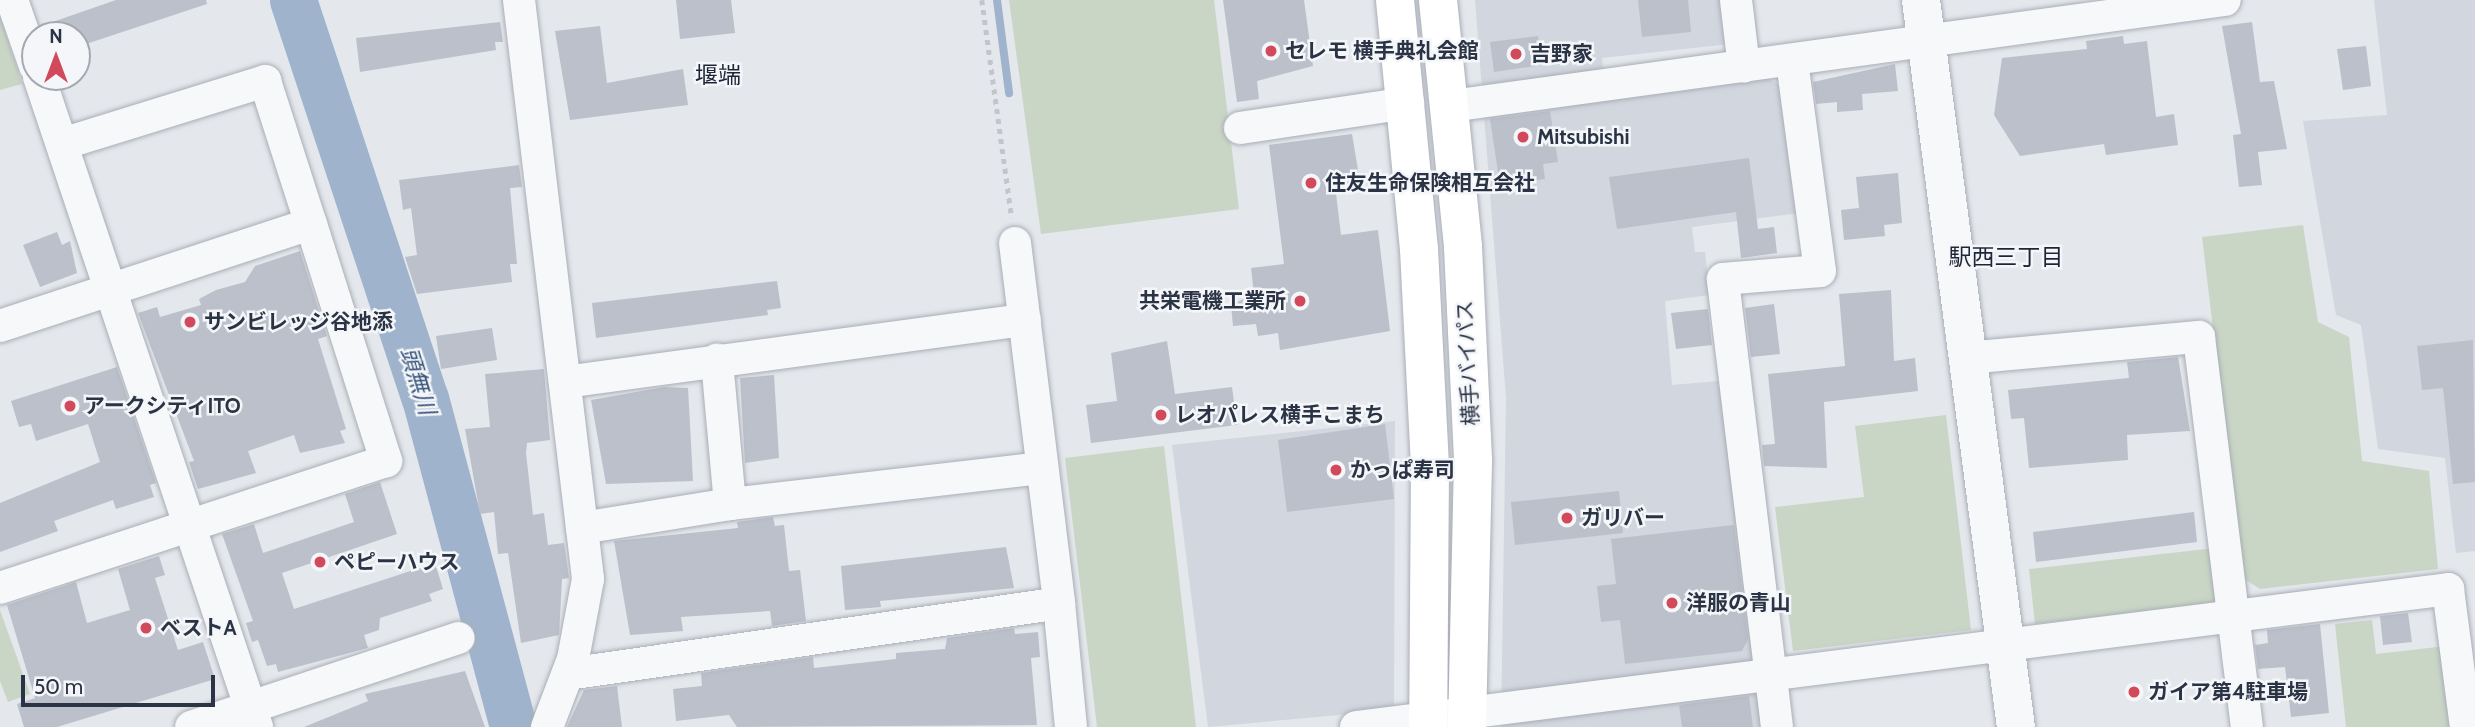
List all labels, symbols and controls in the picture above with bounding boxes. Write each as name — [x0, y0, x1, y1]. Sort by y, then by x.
north arrow — [21, 21, 91, 91]
text: N — [49, 25, 63, 48]
place label: セレモ 横手典礼会館 — [1285, 38, 1479, 64]
place label: 吉野家 — [1530, 41, 1593, 67]
marker: セレモ 横手典礼会館 — [1263, 43, 1279, 59]
marker: 吉野家 — [1508, 46, 1524, 62]
district label: 堰端 — [695, 61, 741, 89]
place label: Mitsubishi — [1537, 124, 1630, 150]
marker: Mitsubishi — [1515, 129, 1531, 145]
place label: 住友生命保険相互会社 — [1325, 170, 1535, 196]
marker: 住友生命保険相互会社 — [1303, 175, 1319, 191]
district label: 駅西三丁目 — [1949, 243, 2063, 271]
place label: 共栄電機工業所 — [1139, 288, 1286, 314]
marker: 共栄電機工業所 — [1292, 293, 1308, 309]
street label: 横手バイパス — [1452, 299, 1484, 427]
place label: サンビレッジ谷地添 — [204, 309, 393, 335]
marker: サンビレッジ谷地添 — [182, 314, 198, 330]
water label: 頭無川 — [395, 344, 441, 418]
place label: アークシティITO — [84, 393, 242, 419]
marker: アークシティITO — [62, 398, 78, 414]
place label: レオパレス横手こまち — [1175, 402, 1385, 428]
marker: レオパレス横手こまち — [1153, 407, 1169, 423]
place label: かっぱ寿司 — [1350, 457, 1455, 483]
marker: かっぱ寿司 — [1328, 462, 1344, 478]
place label: ガリバー — [1581, 505, 1665, 531]
marker: ガリバー — [1559, 510, 1575, 526]
place label: ペピーハウス — [334, 549, 460, 575]
marker: ペピーハウス — [312, 554, 328, 570]
place label: 洋服の青山 — [1686, 590, 1791, 616]
marker: 洋服の青山 — [1664, 595, 1680, 611]
place label: ベストA — [160, 615, 236, 641]
marker: ベストA — [138, 620, 154, 636]
scale bar — [24, 660, 219, 704]
text: 50 m — [34, 674, 83, 699]
place label: ガイア第4駐車場 — [2148, 679, 2308, 705]
marker: ガイア第4駐車場 — [2126, 684, 2142, 700]

